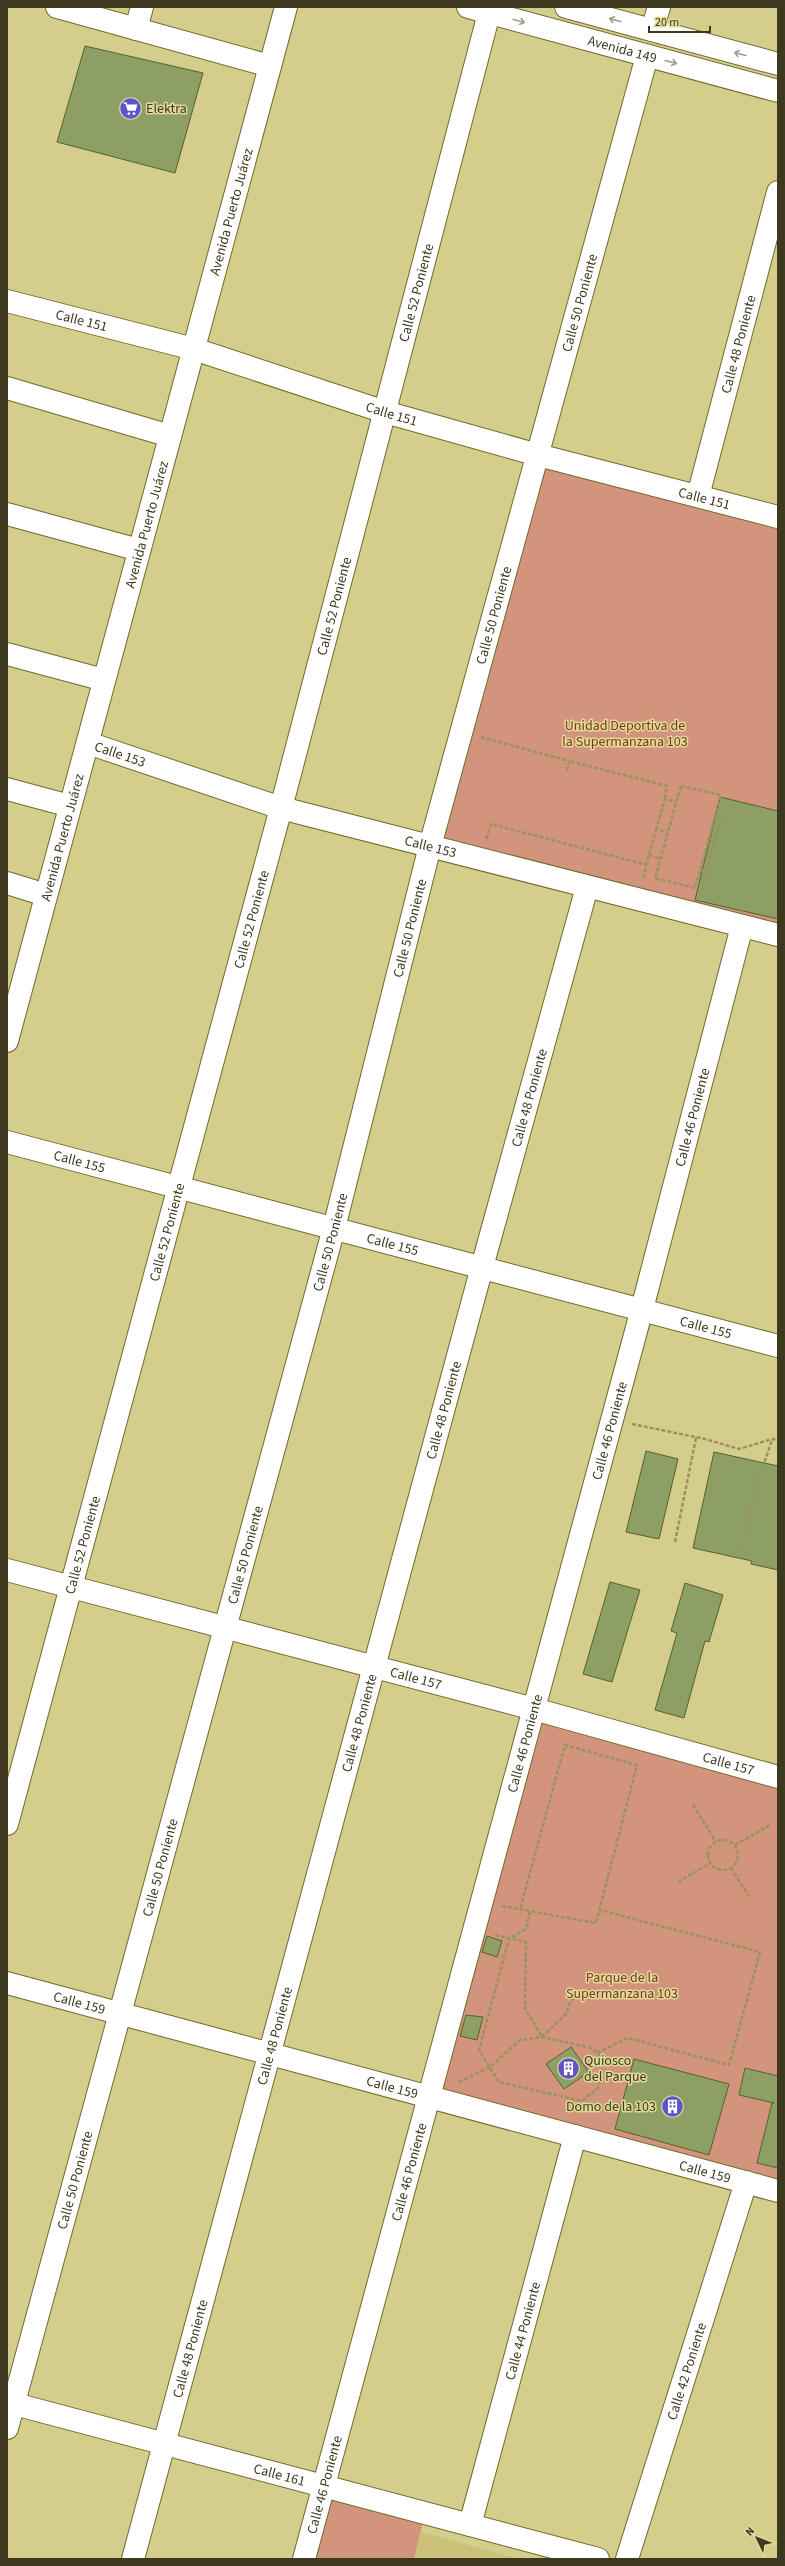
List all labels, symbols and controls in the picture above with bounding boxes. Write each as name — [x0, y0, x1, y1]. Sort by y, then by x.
scale bar — [649, 8, 710, 34]
text: 20 m — [655, 14, 679, 31]
one-way arrow — [609, 16, 622, 23]
one-way arrow — [512, 18, 525, 25]
street label: Avenida 149 — [585, 31, 659, 69]
one-way arrow — [734, 50, 747, 57]
one-way arrow — [664, 59, 677, 66]
supermarket icon: Elektra — [117, 95, 143, 121]
place label: Elektra — [146, 99, 187, 119]
street label: Avenida Puerto Juárez — [205, 146, 258, 278]
street label: Calle 52 Poniente — [394, 241, 439, 344]
street label: Calle 50 Poniente — [557, 252, 603, 354]
street label: Calle 48 Poniente — [716, 293, 761, 396]
street label: Calle 151 — [53, 305, 109, 337]
street label: Calle 151 — [363, 397, 419, 432]
street label: Avenida Puerto Juárez — [121, 459, 174, 591]
street label: Calle 151 — [676, 483, 732, 515]
street label: Calle 52 Poniente — [312, 555, 357, 658]
street label: Calle 50 Poniente — [471, 564, 517, 667]
park label: Unidad Deportiva de la Supermanzana 103 — [562, 716, 688, 752]
street label: Calle 153 — [92, 737, 148, 773]
street label: Avenida Puerto Juárez — [36, 772, 90, 903]
street label: Calle 153 — [402, 831, 458, 863]
street label: Calle 52 Poniente — [229, 868, 275, 971]
street label: Calle 50 Poniente — [388, 877, 432, 980]
street label: Calle 48 Poniente — [507, 1046, 553, 1149]
street label: Calle 46 Poniente — [671, 1066, 715, 1169]
street label: Calle 155 — [51, 1146, 107, 1179]
street label: Calle 52 Poniente — [145, 1181, 190, 1284]
street label: Calle 50 Poniente — [308, 1191, 353, 1294]
street label: Calle 155 — [364, 1229, 421, 1261]
street label: Calle 155 — [678, 1311, 734, 1344]
street label: Calle 48 Poniente — [421, 1359, 467, 1462]
street label: Calle 46 Poniente — [587, 1379, 633, 1482]
street label: Calle 52 Poniente — [60, 1494, 106, 1597]
street label: Calle 50 Poniente — [223, 1504, 269, 1607]
street label: Calle 157 — [388, 1662, 444, 1695]
street label: Calle 48 Poniente — [337, 1672, 383, 1775]
street label: Calle 46 Poniente — [503, 1692, 548, 1795]
street label: Calle 157 — [700, 1747, 756, 1781]
street label: Calle 50 Poniente — [138, 1816, 184, 1919]
park label: Parque de la Supermanzana 103 — [566, 1968, 678, 2004]
street label: Calle 48 Poniente — [252, 1985, 298, 2087]
street label: Calle 159 — [51, 1987, 107, 2020]
place label: Quiosco del Parque — [584, 2051, 647, 2087]
building icon: Quiosco del Parque — [555, 2055, 581, 2081]
street label: Calle 159 — [364, 2071, 420, 2104]
building icon: Domo de la 103 — [659, 2093, 685, 2119]
place label: Domo de la 103 — [566, 2097, 656, 2117]
street label: Calle 46 Poniente — [387, 2121, 433, 2224]
street label: Calle 50 Poniente — [53, 2129, 98, 2232]
street label: Calle 159 — [677, 2156, 733, 2189]
street label: Calle 44 Poniente — [501, 2280, 546, 2383]
street label: Calle 48 Poniente — [168, 2297, 214, 2400]
street label: Calle 42 Poniente — [662, 2320, 712, 2423]
street label: Calle 46 Poniente — [302, 2433, 348, 2536]
street label: Calle 161 — [251, 2459, 307, 2492]
north arrow — [737, 2518, 777, 2558]
text: N — [742, 2524, 758, 2539]

